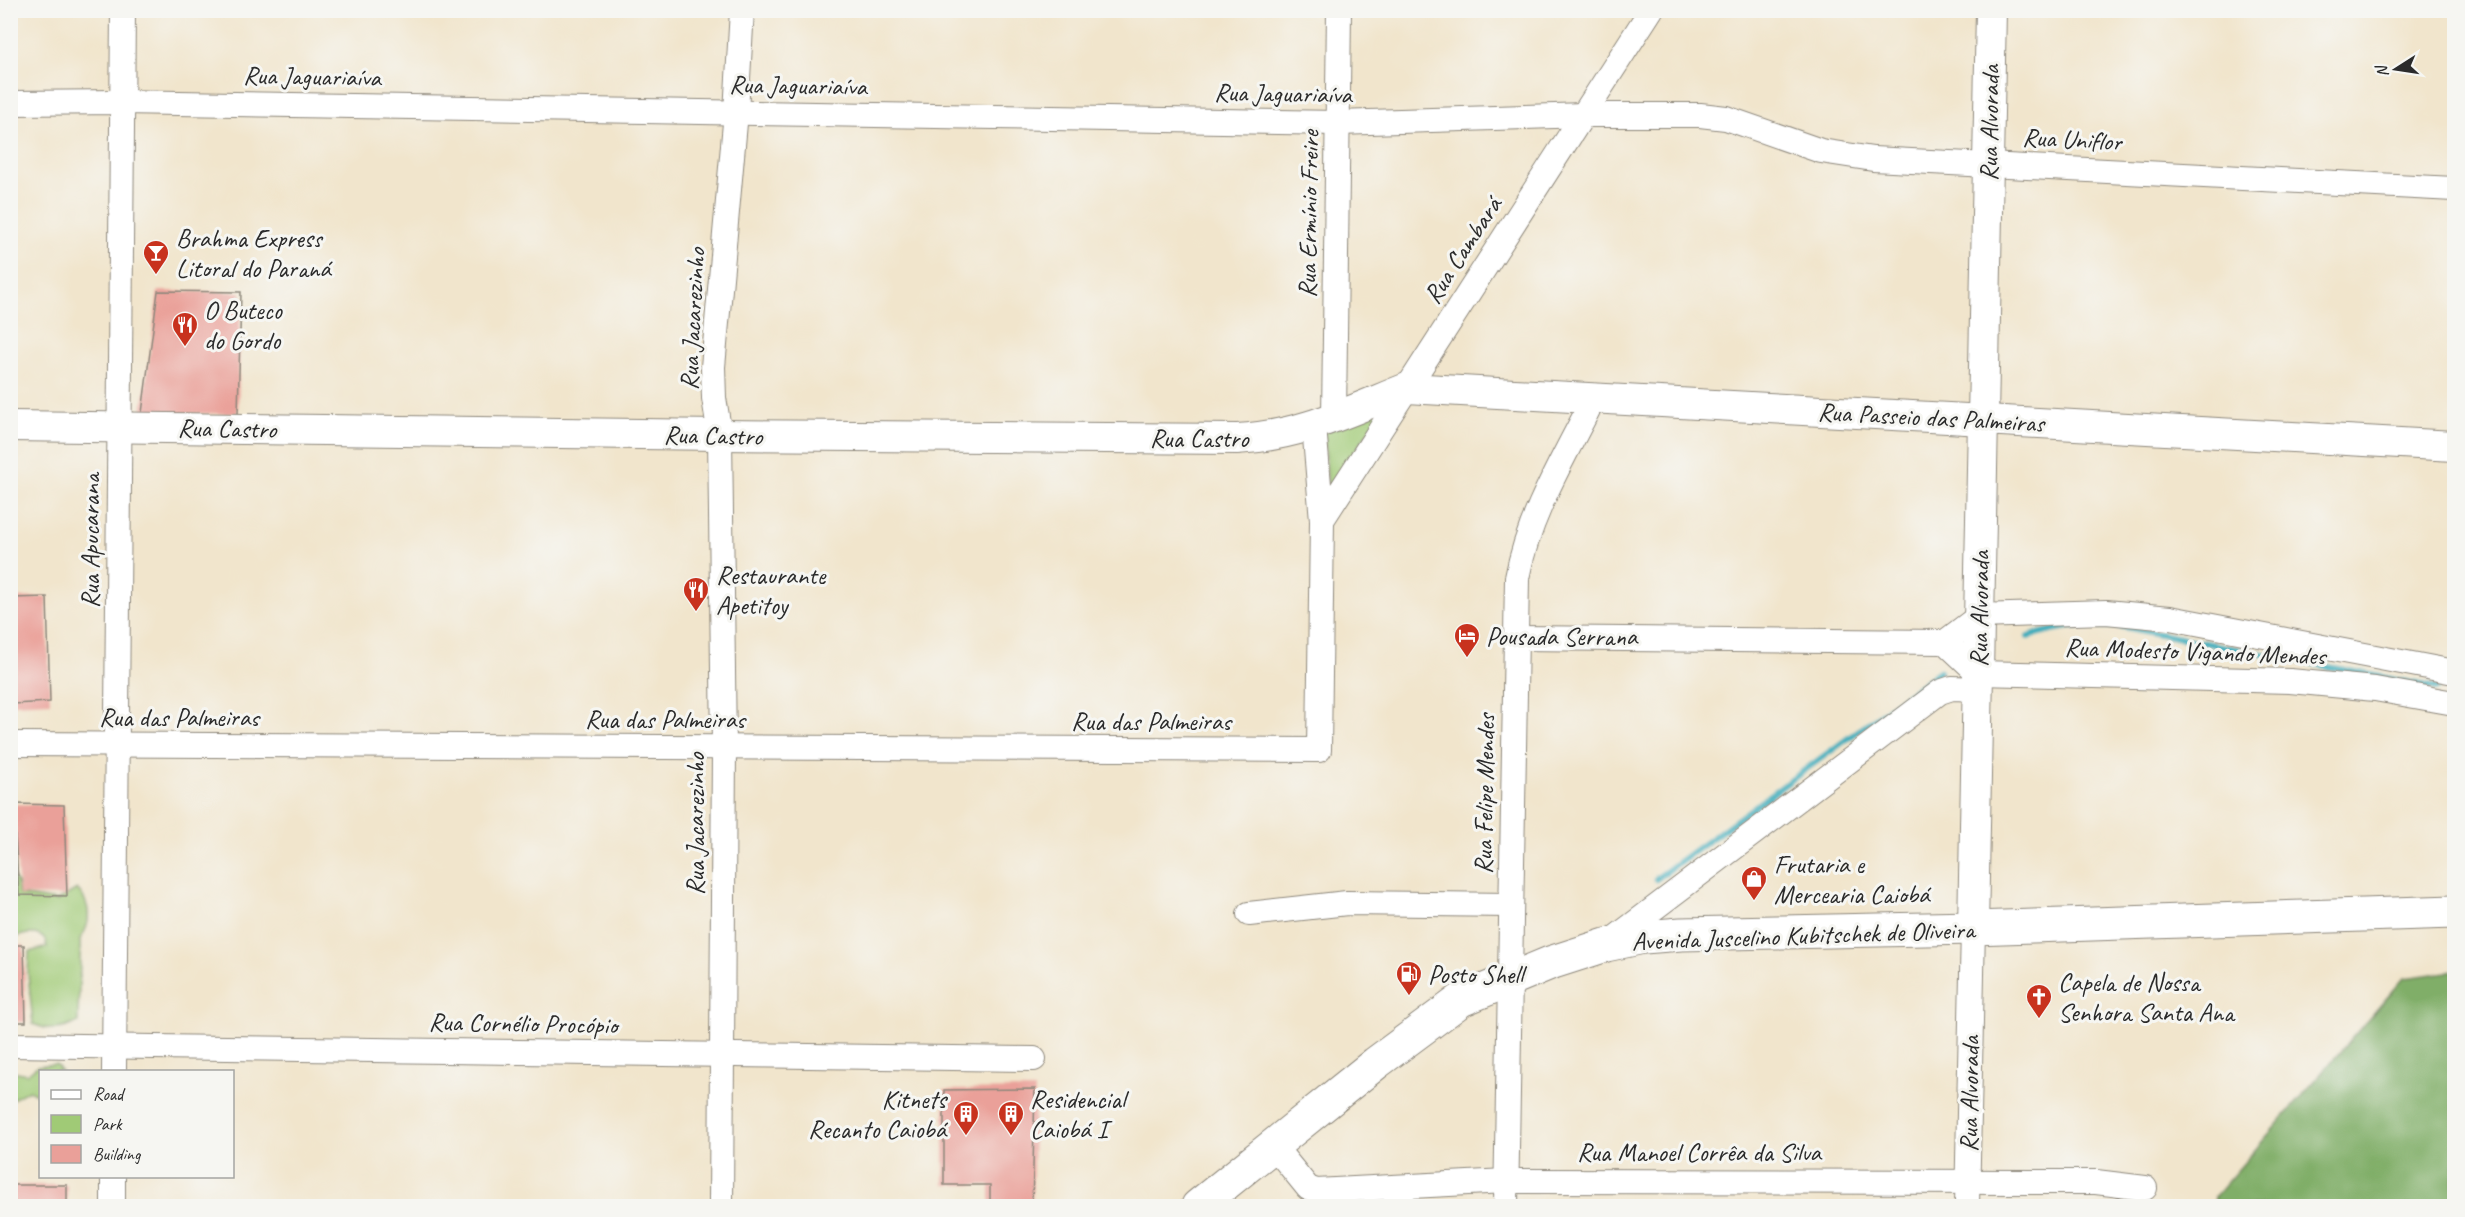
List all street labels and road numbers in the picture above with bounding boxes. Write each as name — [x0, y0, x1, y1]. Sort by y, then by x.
street label: Rua Jaguariaíva — [243, 59, 383, 94]
street label: Rua Alvorada — [1972, 63, 2007, 181]
street label: Rua Jaguariaíva — [729, 68, 869, 103]
street label: Rua Jaguariaíva — [1214, 76, 1354, 111]
street label: Rua Uniflor — [2022, 120, 2124, 159]
street label: Rua Ermínio Freire — [1291, 128, 1326, 298]
street label: Rua Cambará — [1416, 188, 1511, 310]
street label: Rua Jacarezinho — [672, 245, 713, 391]
street label: Rua Passeio das Palmeiras — [1817, 395, 2047, 440]
street label: Rua Castro — [177, 411, 278, 446]
street label: Rua Castro — [663, 418, 764, 453]
street label: Rua Castro — [1150, 422, 1250, 455]
street label: Rua Apucarana — [74, 471, 107, 608]
street label: Rua Alvorada — [1962, 549, 1997, 667]
street label: Rua Modesto Vigando Mendes — [2064, 630, 2328, 673]
street label: Rua das Palmeiras — [99, 701, 261, 734]
street label: Rua das Palmeiras — [585, 703, 747, 736]
street label: Rua das Palmeiras — [1071, 705, 1233, 738]
street label: Rua Felipe Mendes — [1467, 711, 1502, 874]
street label: Rua Jacarezinho — [679, 751, 712, 895]
street label: Avenida Juscelino Kubitschek de Oliveira — [1631, 913, 1977, 958]
street label: Rua Cornélio Procópio — [428, 1005, 620, 1042]
street label: Rua Alvorada — [1952, 1034, 1987, 1152]
street label: Rua Manoel Corrêa da Silva — [1577, 1136, 1823, 1169]

